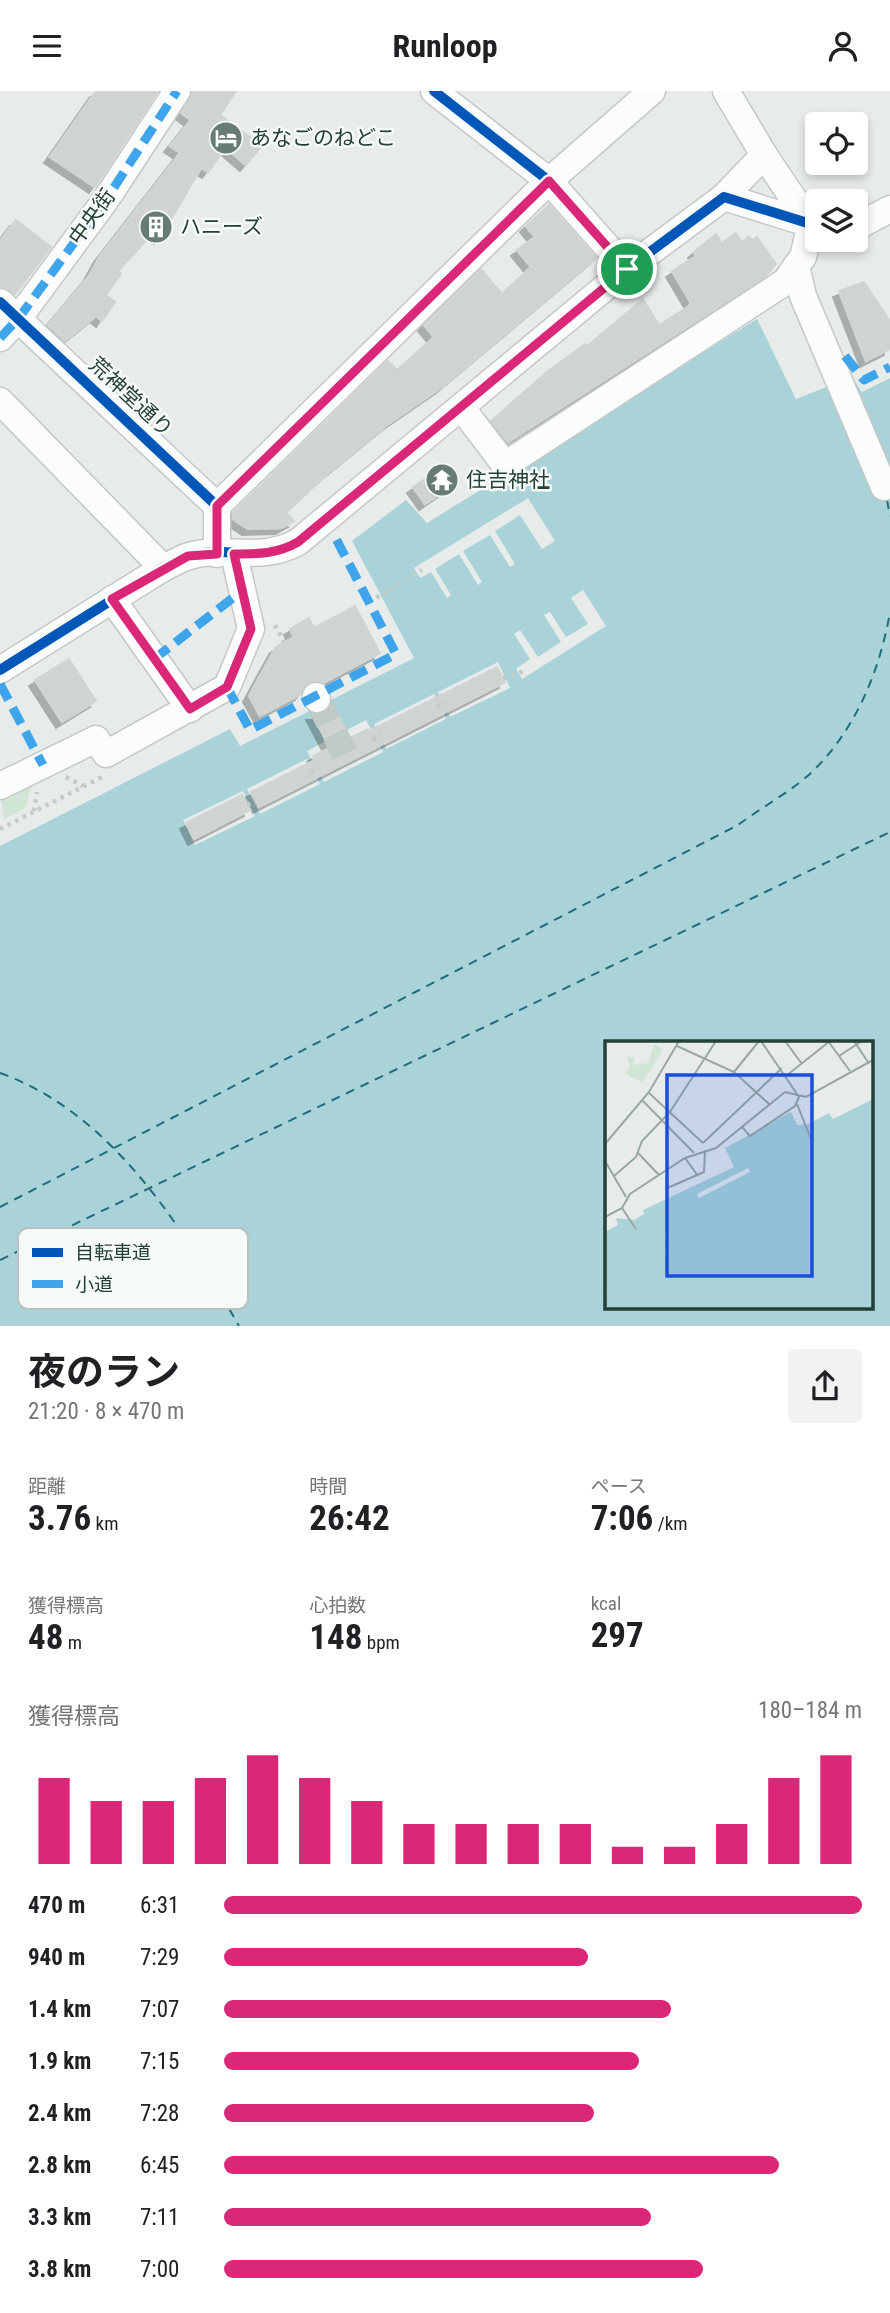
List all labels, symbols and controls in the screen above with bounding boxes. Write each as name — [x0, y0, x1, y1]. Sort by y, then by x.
icon: menu — [28, 27, 66, 65]
text: Runloop — [393, 27, 497, 65]
icon: person — [824, 27, 862, 65]
map controls — [805, 112, 868, 252]
button: locate — [805, 112, 868, 175]
hotel icon: あなごのねどこ — [207, 119, 245, 157]
place label: あなごのねどこ — [250, 126, 396, 150]
street label: 中央街 — [64, 184, 120, 250]
button: layers — [805, 189, 868, 252]
building icon: ハニーズ — [137, 208, 175, 246]
place label: ハニーズ — [180, 215, 263, 239]
pin — [597, 239, 657, 299]
icon: arrive — [608, 250, 646, 288]
street label: 荒神堂通り — [84, 352, 178, 442]
temple icon: 住吉神社 — [423, 461, 461, 499]
place label: 住吉神社 — [466, 468, 550, 492]
inset map — [605, 1041, 872, 1309]
legend — [18, 1228, 248, 1309]
text: 自転車道 — [75, 1241, 151, 1264]
text: 小道 — [75, 1273, 113, 1296]
button: share — [788, 1349, 862, 1423]
text: 夜のラン — [28, 1350, 180, 1394]
text: 21:20 · 8 × 470 m — [28, 1398, 184, 1425]
text: 距離 — [28, 1475, 66, 1498]
text: 時間 — [309, 1475, 347, 1498]
text: ペース — [591, 1475, 647, 1498]
text: 3.76 — [28, 1498, 91, 1539]
text: 26:42 — [309, 1498, 390, 1539]
text: 7:06 — [591, 1498, 653, 1539]
text: km — [91, 1512, 118, 1535]
text: /km — [653, 1512, 688, 1535]
text: kcal — [591, 1592, 621, 1615]
text: 獲得標高 — [28, 1594, 104, 1617]
text: 心拍数 — [309, 1594, 366, 1617]
text: 297 — [591, 1615, 644, 1656]
text: 48 — [28, 1617, 63, 1658]
text: 148 — [309, 1617, 362, 1658]
text: m — [63, 1631, 82, 1654]
text: bpm — [362, 1631, 400, 1654]
text: 180–184 m — [758, 1697, 862, 1724]
text: 獲得標高 — [28, 1703, 120, 1730]
text: 470 m — [28, 1892, 85, 1919]
text: 6:31 — [140, 1892, 179, 1919]
text: 940 m — [28, 1944, 85, 1971]
text: 7:29 — [140, 1944, 179, 1971]
text: 1.4 km — [28, 1996, 91, 2023]
text: 7:07 — [140, 1996, 179, 2023]
text: 1.9 km — [28, 2048, 91, 2075]
text: 7:15 — [140, 2048, 179, 2075]
text: 2.4 km — [28, 2100, 91, 2127]
text: 7:28 — [140, 2100, 179, 2127]
text: 2.8 km — [28, 2152, 91, 2179]
text: 6:45 — [140, 2152, 179, 2179]
text: 3.3 km — [28, 2204, 91, 2231]
text: 7:11 — [140, 2204, 179, 2231]
text: 3.8 km — [28, 2256, 91, 2283]
text: 7:00 — [140, 2256, 179, 2283]

